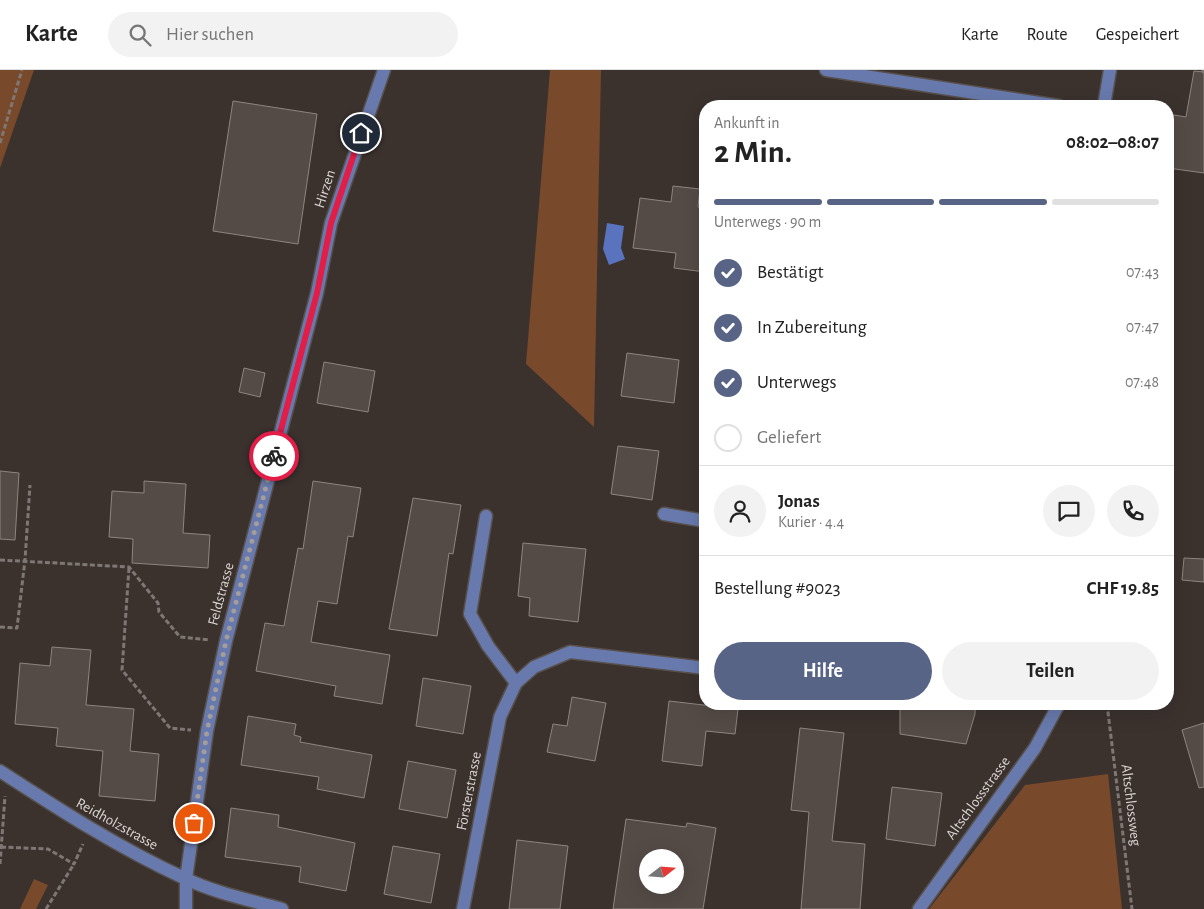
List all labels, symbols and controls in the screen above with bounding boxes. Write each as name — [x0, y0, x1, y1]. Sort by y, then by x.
search box — [108, 12, 458, 57]
icon: search — [126, 21, 154, 49]
text: Karte — [25, 22, 78, 46]
text: Hier suchen — [166, 25, 254, 44]
text: Karte — [961, 26, 998, 44]
text: Route — [1026, 26, 1068, 44]
text: Gespeichert — [1096, 26, 1179, 44]
pin — [340, 112, 382, 154]
text: Ankunft in — [714, 115, 780, 131]
icon: home — [347, 119, 375, 147]
text: 08:02–08:07 — [1066, 133, 1159, 152]
text: 2 Min. — [714, 136, 792, 168]
street label: Hirzen — [312, 168, 338, 210]
text: Unterwegs · 90 m — [714, 214, 821, 230]
icon: check — [714, 259, 742, 287]
text: Bestätigt — [757, 263, 824, 282]
text: 07:43 — [1126, 264, 1159, 280]
icon: check — [714, 314, 742, 342]
text: In Zubereitung — [757, 318, 867, 337]
text: 07:47 — [1126, 319, 1159, 335]
icon: check — [714, 369, 742, 397]
text: Unterwegs — [757, 373, 837, 392]
text: 07:48 — [1125, 374, 1159, 390]
text: Geliefert — [757, 428, 821, 447]
courier — [249, 431, 299, 481]
icon: bike — [260, 442, 288, 470]
button: person — [714, 485, 766, 537]
button: chat — [1043, 485, 1095, 537]
button: phone — [1107, 485, 1159, 537]
text: Jonas — [778, 492, 820, 511]
text: Kurier · 4.4 — [778, 514, 844, 530]
street label: Feldstrasse — [205, 561, 237, 627]
text: Bestellung #9023 — [714, 579, 841, 598]
text: CHF 19.85 — [1086, 579, 1159, 598]
button: Hilfe — [714, 642, 932, 700]
button: Teilen — [942, 642, 1159, 700]
street label: Försterstrasse — [454, 750, 484, 832]
street label: Altschlossstrasse — [943, 754, 1013, 842]
street label: Altschlossweg — [1119, 763, 1144, 848]
street label: Reidholzstrasse — [74, 795, 161, 853]
pin — [173, 802, 215, 844]
icon: bag — [180, 809, 208, 837]
north arrow — [639, 849, 684, 894]
map controls — [639, 849, 684, 894]

